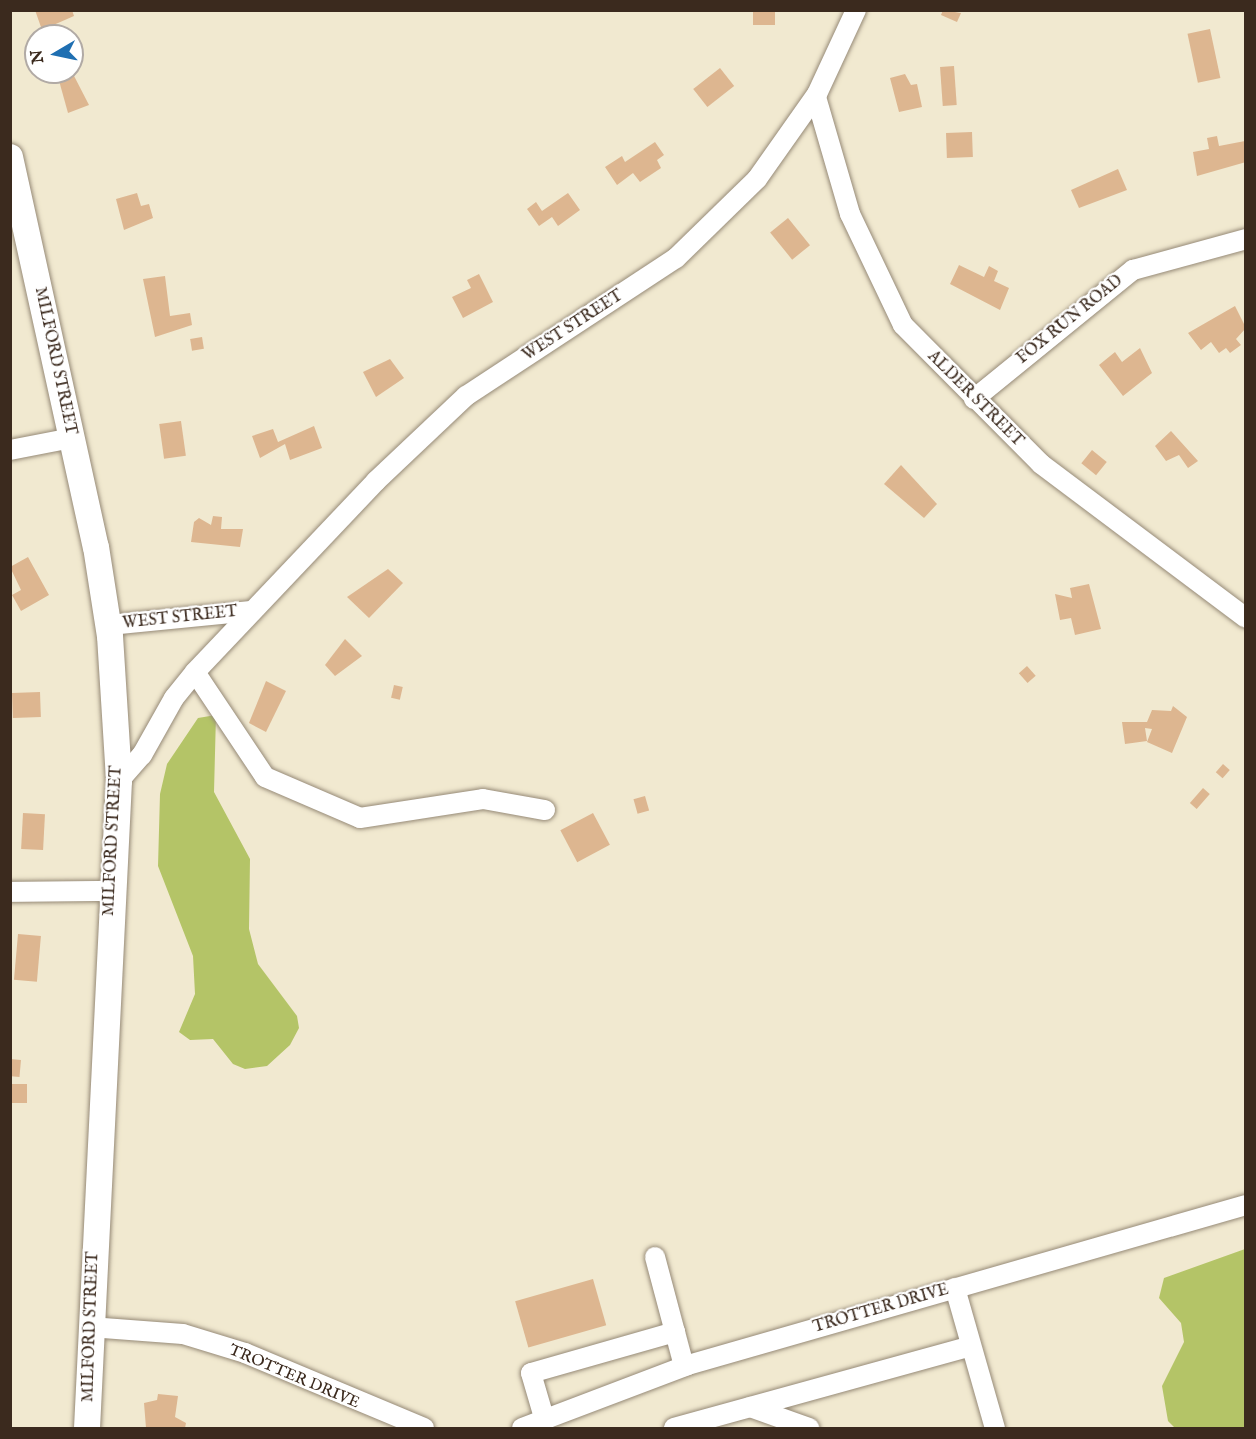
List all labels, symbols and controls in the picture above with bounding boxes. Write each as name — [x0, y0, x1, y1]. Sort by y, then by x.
north arrow — [24, 24, 84, 84]
text: N — [27, 48, 49, 65]
street label: FOX RUN ROAD — [1013, 272, 1127, 368]
street label: MILFORD STREET — [30, 285, 80, 437]
street label: WEST STREET — [519, 287, 627, 365]
street label: ALDER STREET — [923, 347, 1027, 451]
street label: WEST STREET — [122, 602, 238, 634]
street label: MILFORD STREET — [99, 765, 127, 917]
street label: MILFORD STREET — [79, 1251, 103, 1403]
street label: TROTTER DRIVE — [811, 1280, 951, 1338]
street label: TROTTER DRIVE — [226, 1341, 362, 1413]

